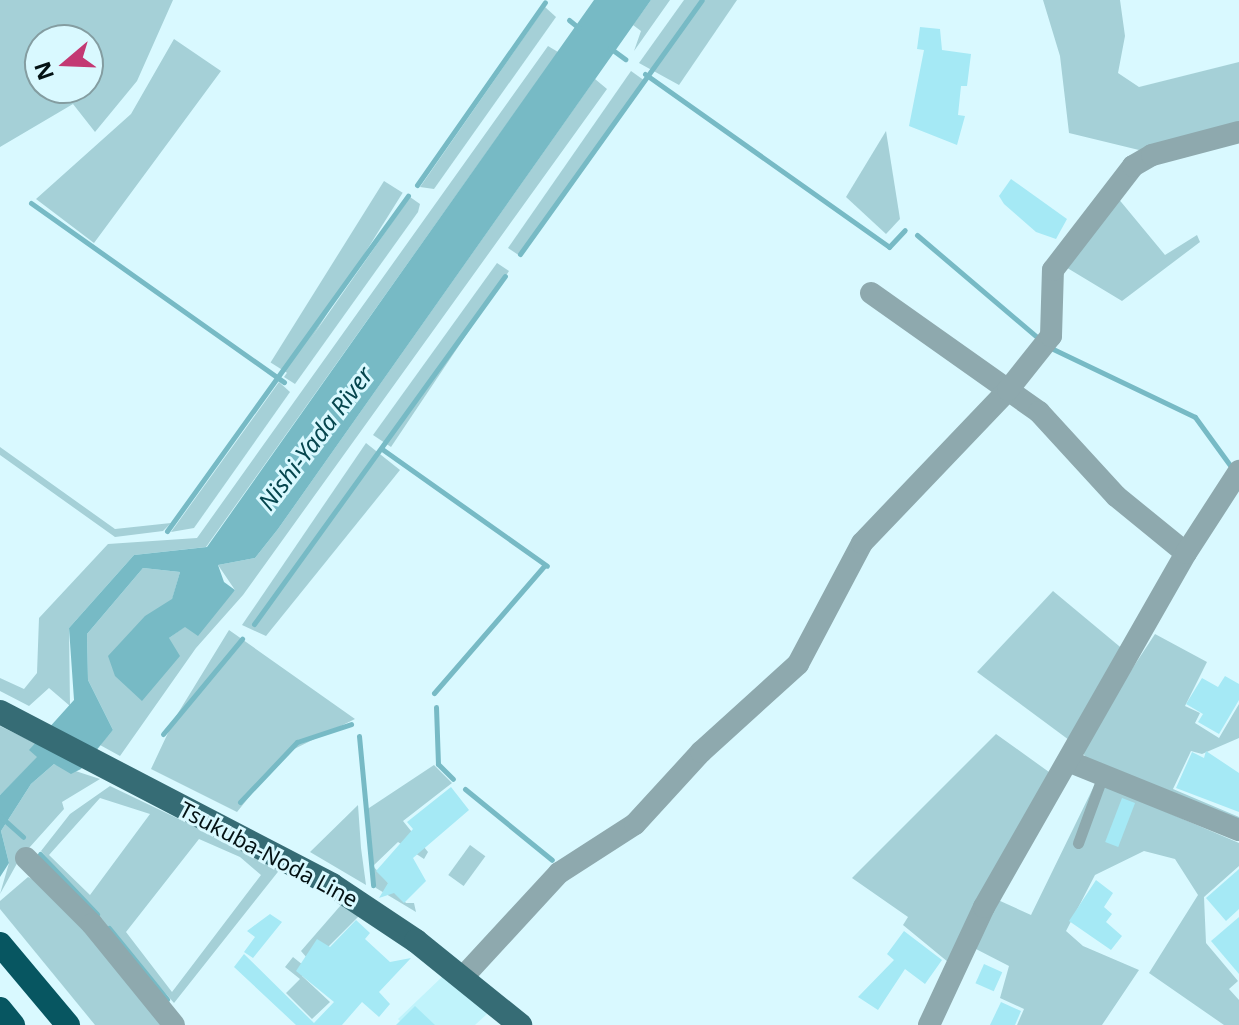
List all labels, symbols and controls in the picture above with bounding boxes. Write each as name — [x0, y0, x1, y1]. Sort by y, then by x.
north arrow — [24, 24, 104, 104]
text: N — [26, 58, 60, 85]
water label: Nishi-Yada River — [252, 361, 378, 515]
street label: Tsukuba-Noda Line — [175, 796, 363, 912]

